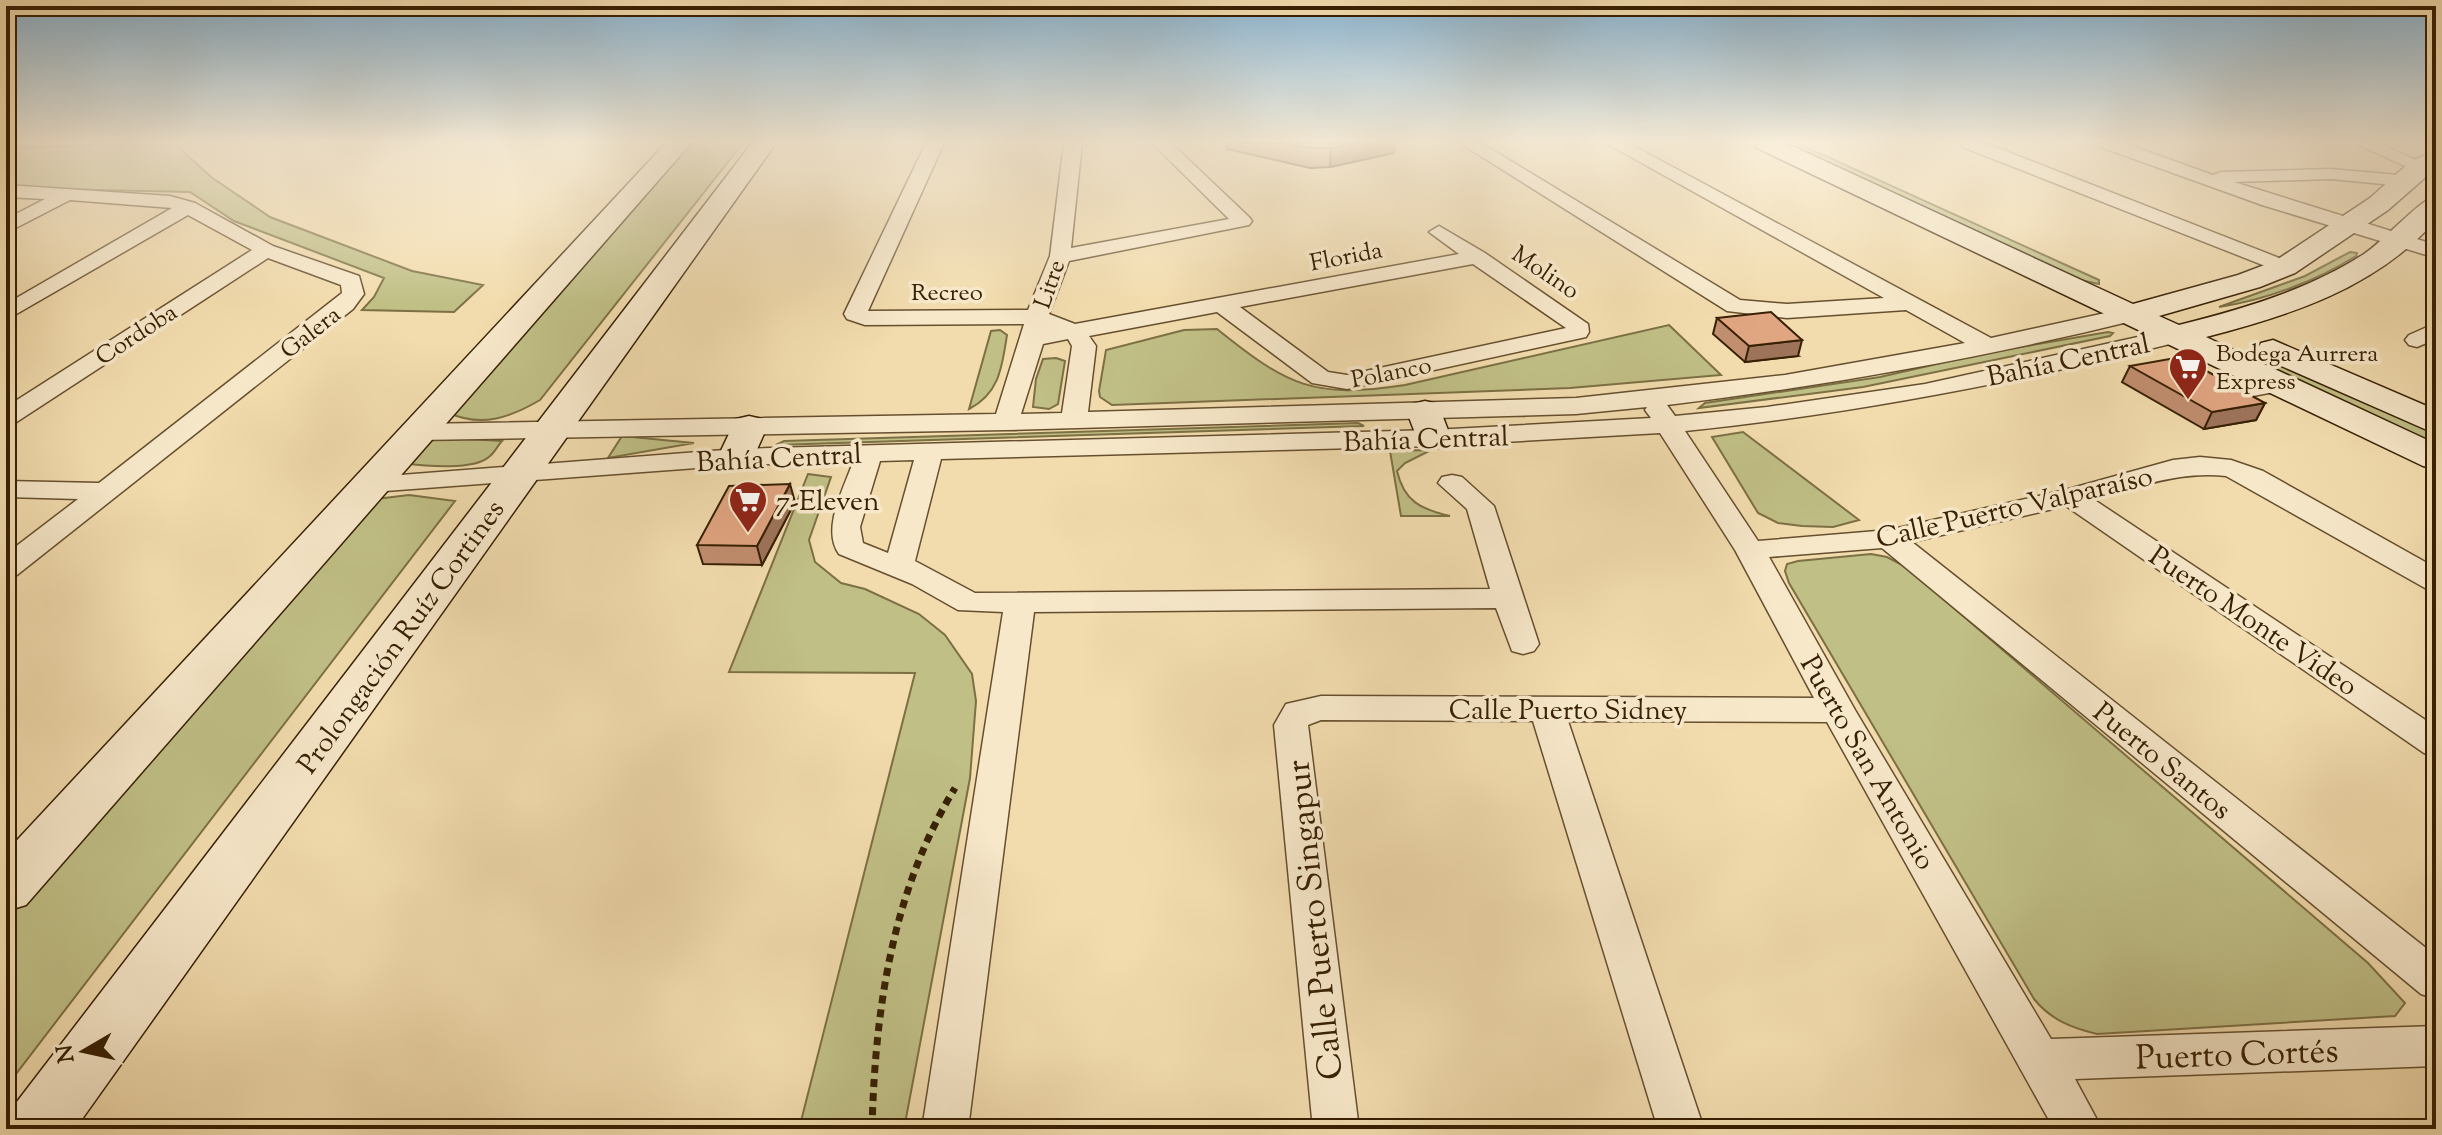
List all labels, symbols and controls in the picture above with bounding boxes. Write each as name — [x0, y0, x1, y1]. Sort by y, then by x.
street label: Florida — [1307, 234, 1386, 282]
street label: Molino — [1504, 239, 1586, 309]
street label: Litre — [1027, 256, 1075, 314]
street label: Recreo — [911, 277, 983, 311]
street label: Cordoba — [90, 297, 185, 375]
street label: Galera — [274, 299, 349, 368]
street label: Bahía Central — [1983, 325, 2154, 399]
place label: Bodega Aurrera Express — [2216, 338, 2378, 400]
supermarket icon: Bodega Aurrera Express — [2167, 346, 2209, 401]
street label: Polanco — [1348, 350, 1434, 398]
street label: Bahía Central — [1343, 418, 1510, 464]
street label: Bahía Central — [695, 436, 863, 484]
street label: Calle Puerto Valparaíso — [1873, 458, 2157, 560]
supermarket icon: 7-Eleven — [727, 479, 769, 534]
place label: 7-Eleven — [776, 483, 880, 523]
street label: Prolongación Ruíz Cortines — [289, 493, 516, 783]
street label: Puerto Monte Video — [2140, 538, 2365, 707]
street label: Puerto San Antonio — [1789, 649, 1944, 878]
street label: Calle Puerto Sidney — [1449, 692, 1687, 732]
street label: Puerto Santos — [2083, 694, 2239, 831]
street label: Calle Puerto Singapur — [1275, 757, 1358, 1082]
north arrow — [44, 1011, 124, 1091]
street label: Puerto Cortés — [2135, 1028, 2339, 1085]
text: N — [50, 1042, 84, 1065]

